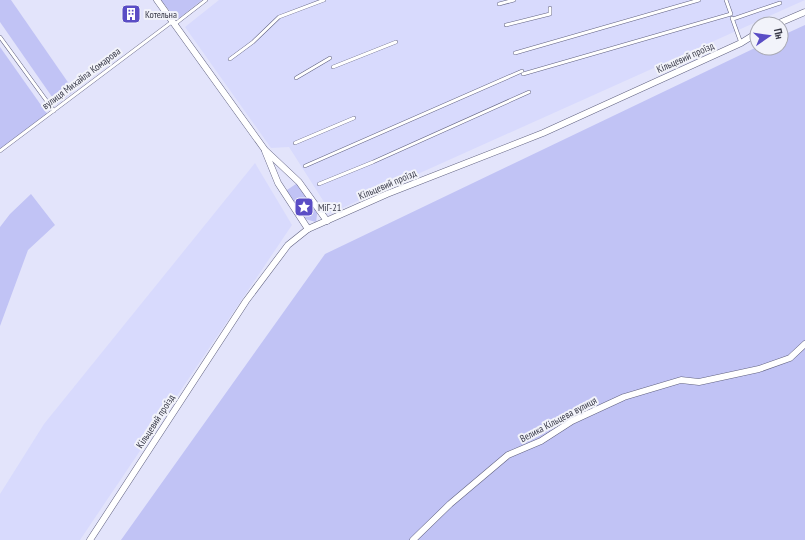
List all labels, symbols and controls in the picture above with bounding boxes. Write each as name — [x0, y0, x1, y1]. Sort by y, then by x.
building icon: Котельна — [120, 3, 142, 25]
place label: Котельна — [145, 8, 177, 21]
north arrow — [749, 16, 789, 56]
text: Пн — [771, 27, 787, 41]
street label: Кільцевий проїзд — [654, 39, 717, 76]
street label: вулиця Михайла Комарова — [40, 45, 123, 112]
street label: Кільцевий проїзд — [356, 166, 419, 202]
place icon: МіГ-21 — [293, 196, 315, 218]
place label: МіГ-21 — [318, 201, 341, 214]
street label: Кільцевий проїзд — [133, 391, 178, 451]
street label: Велика Кільцева вулиця — [518, 394, 599, 445]

